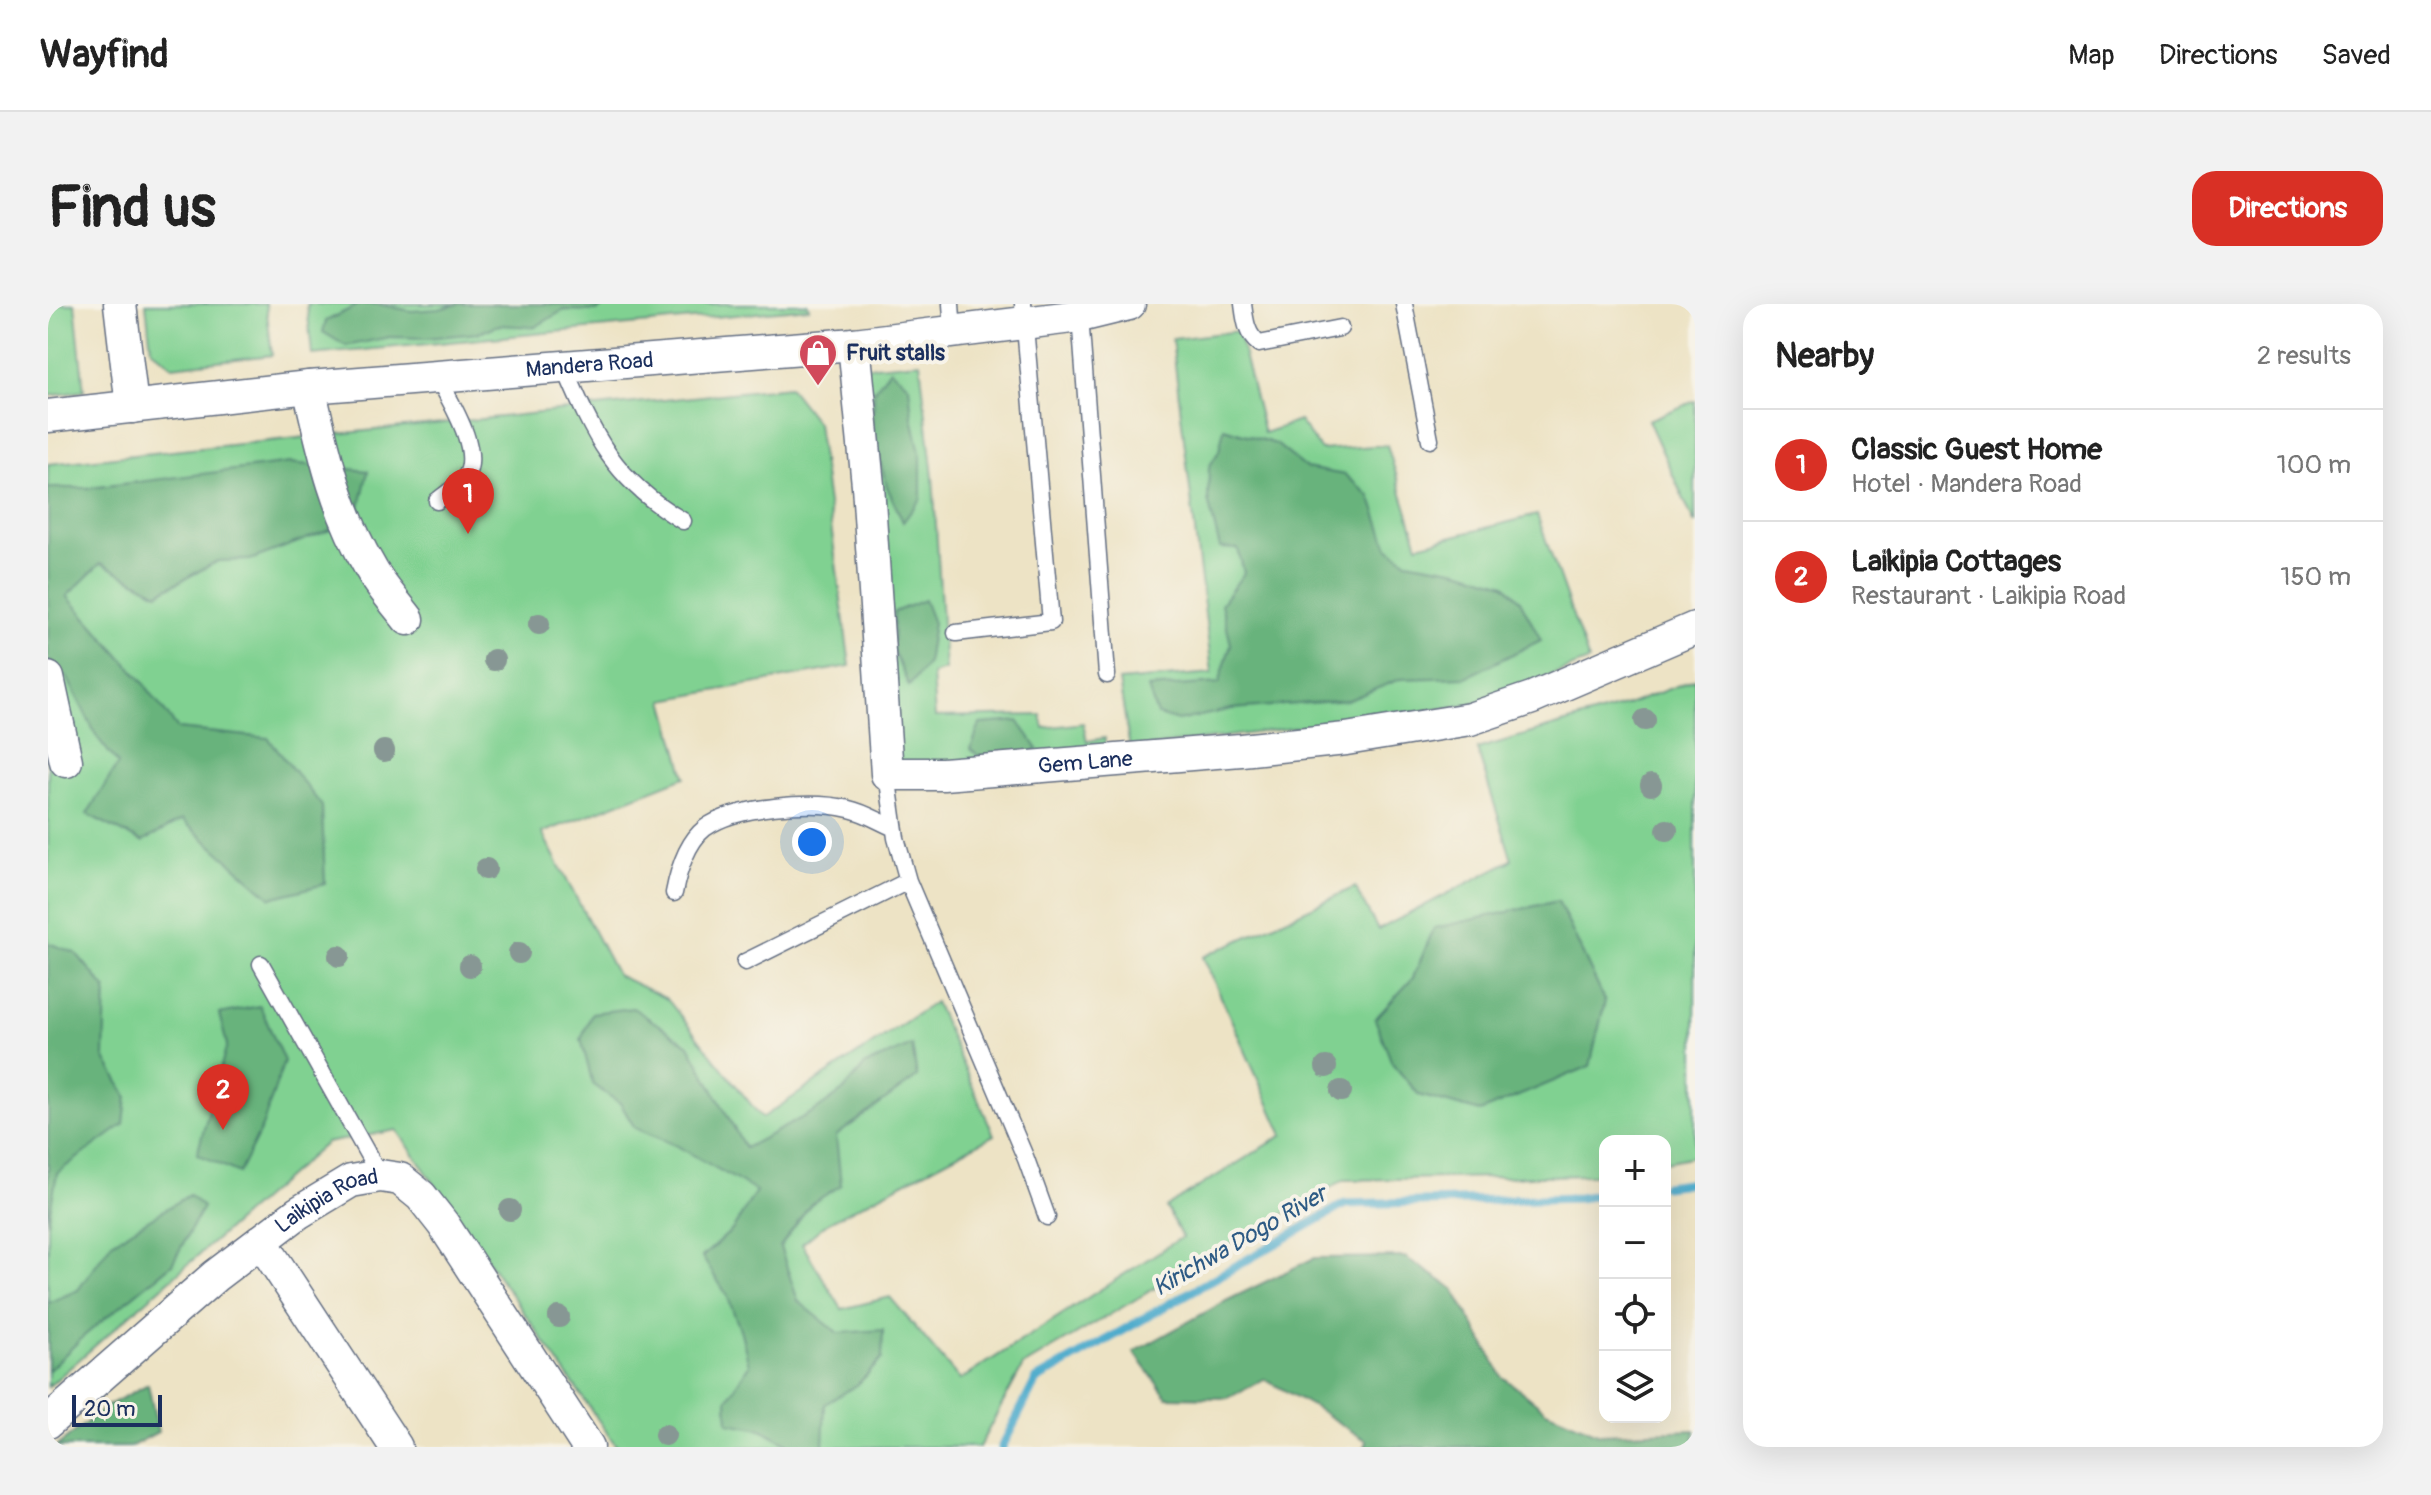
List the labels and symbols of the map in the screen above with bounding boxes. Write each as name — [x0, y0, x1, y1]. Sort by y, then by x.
shop icon: Fruit stalls — [797, 332, 839, 387]
place label: Fruit stalls — [846, 339, 945, 367]
street label: Mandera Road — [525, 346, 655, 384]
pin: 1 — [442, 468, 494, 534]
street label: Gem Lane — [1037, 745, 1134, 780]
your location — [792, 822, 832, 862]
pin: 2 — [197, 1064, 249, 1130]
street label: Laikipia Road — [269, 1163, 380, 1239]
water label: Kirichwa Dogo River — [1148, 1178, 1335, 1303]
scale bar — [72, 1391, 162, 1427]

